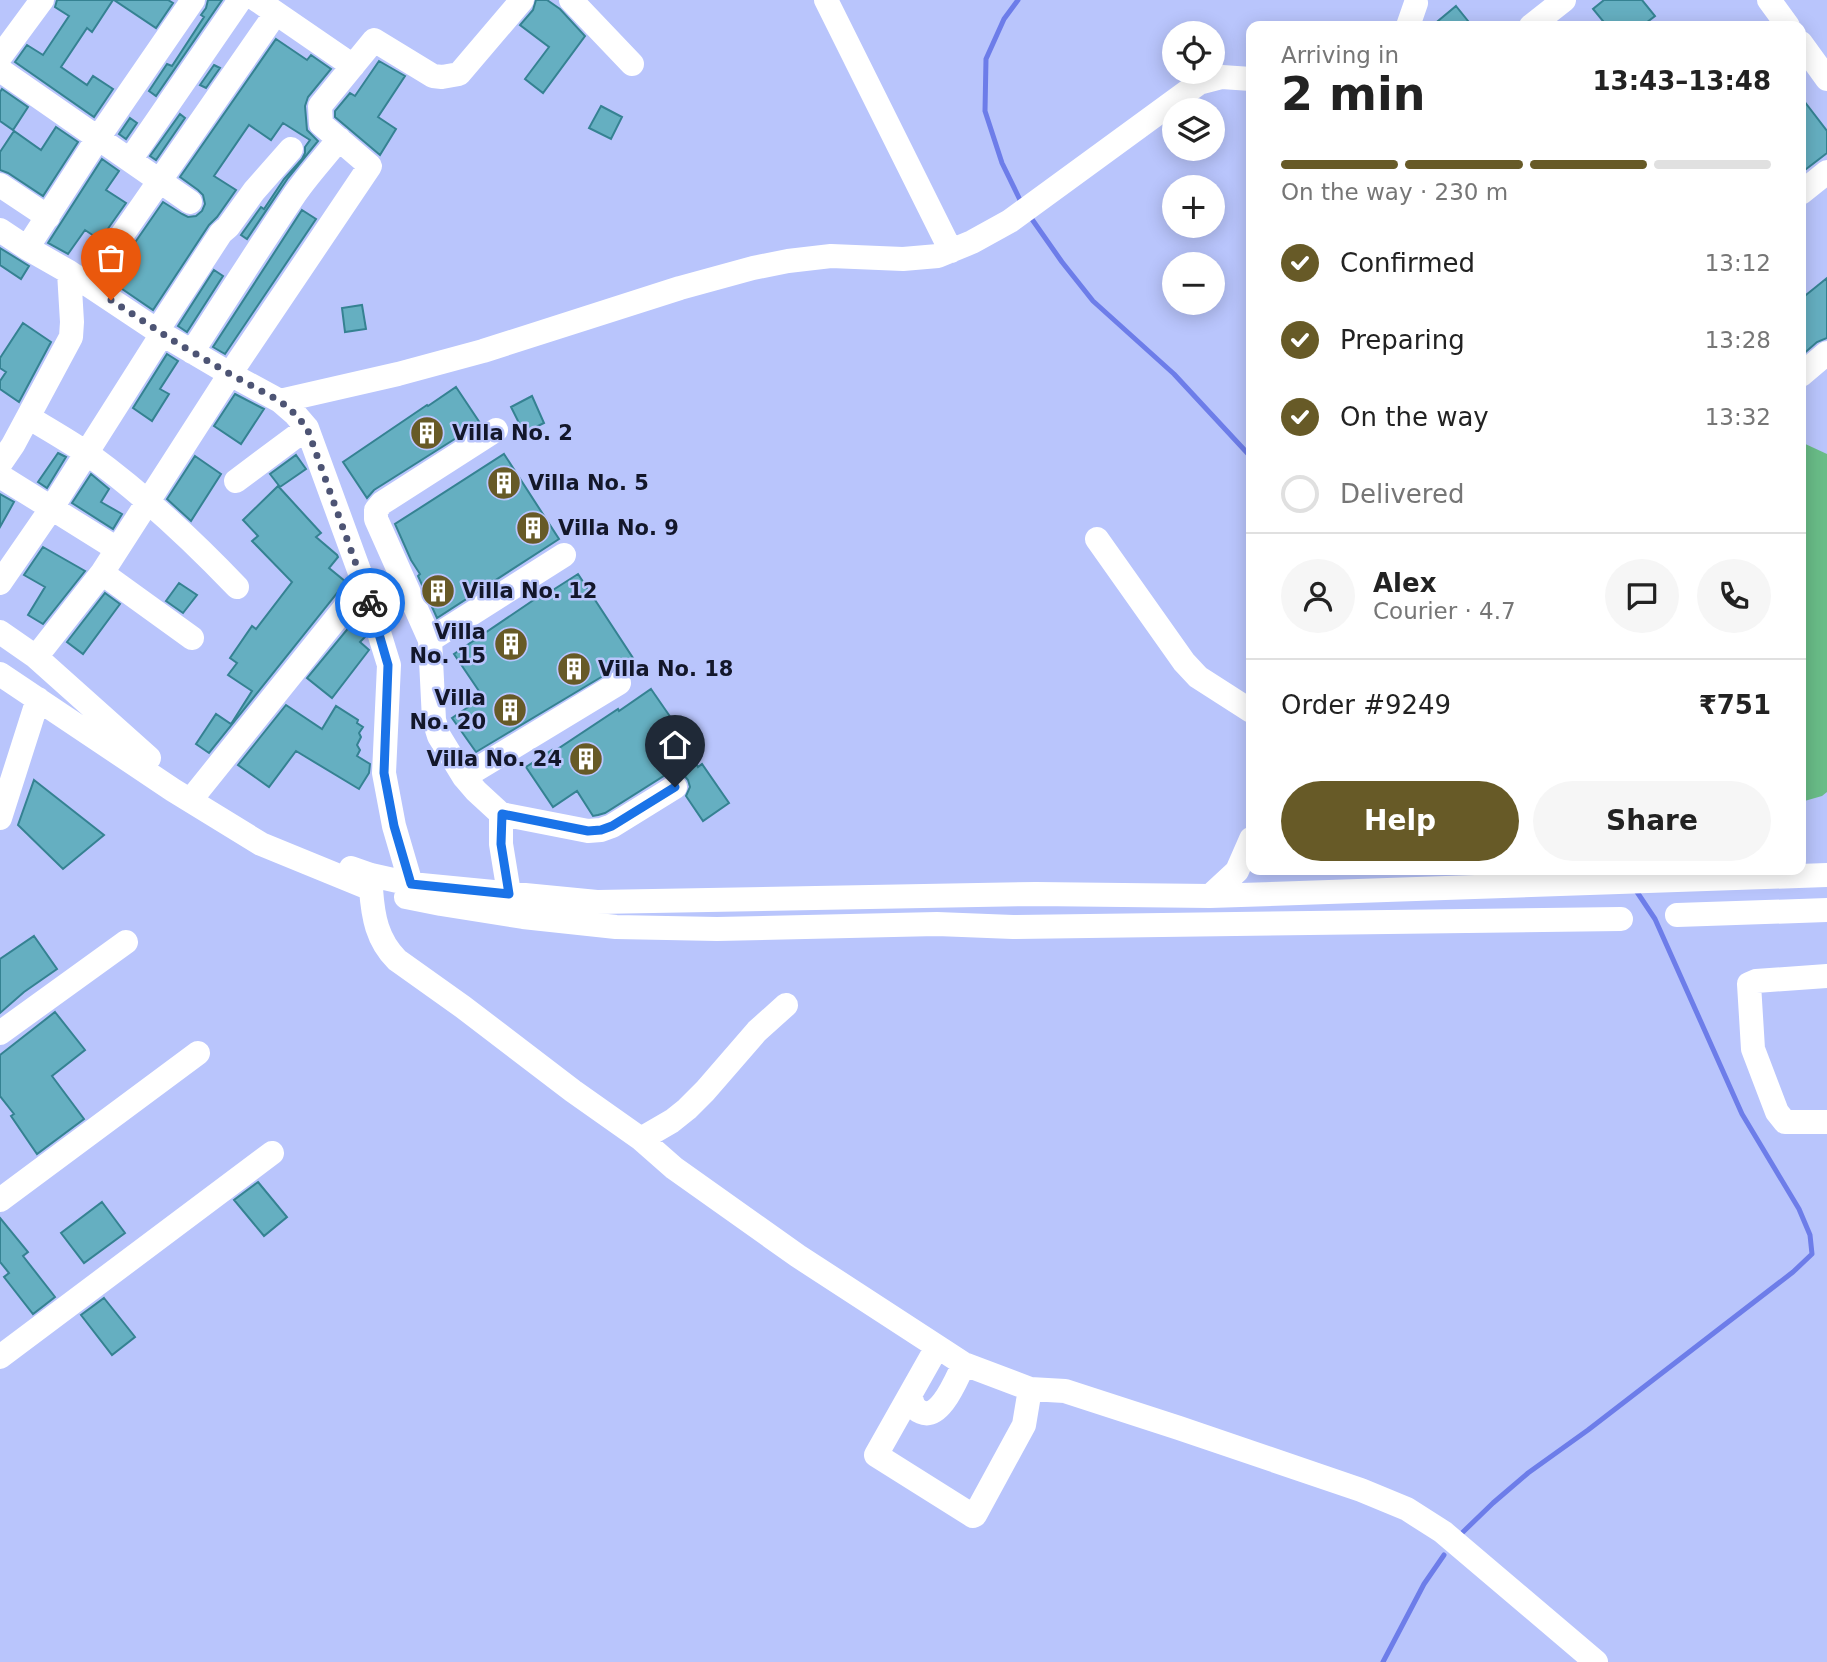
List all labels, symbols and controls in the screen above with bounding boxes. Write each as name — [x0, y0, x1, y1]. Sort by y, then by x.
map controls — [1162, 21, 1225, 315]
button: locate — [1162, 21, 1225, 84]
text: Arriving in — [1281, 42, 1399, 68]
text: 13:43–13:48 — [1592, 66, 1771, 96]
text: 2 min — [1281, 67, 1425, 121]
button: layers — [1162, 98, 1225, 161]
button: + — [1162, 175, 1225, 238]
text: On the way · 230 m — [1281, 179, 1508, 205]
pin — [81, 228, 141, 300]
icon: bag — [92, 239, 130, 277]
icon: check — [1281, 244, 1319, 282]
text: Confirmed — [1340, 248, 1475, 278]
text: 13:12 — [1705, 250, 1771, 276]
button: − — [1162, 252, 1225, 315]
icon: check — [1281, 321, 1319, 359]
text: Preparing — [1340, 325, 1465, 355]
text: 13:28 — [1705, 327, 1771, 353]
icon: check — [1281, 398, 1319, 436]
text: On the way — [1340, 402, 1489, 432]
text: 13:32 — [1705, 404, 1771, 430]
building icon: Villa No. 2 — [408, 414, 446, 452]
place label: Villa No. 2 — [452, 421, 573, 445]
building icon: Villa No. 5 — [485, 464, 523, 502]
place label: Villa No. 5 — [528, 471, 649, 495]
text: Delivered — [1340, 479, 1464, 509]
building icon: Villa No. 9 — [514, 509, 552, 547]
place label: Villa No. 9 — [558, 516, 679, 540]
button: person — [1281, 559, 1355, 633]
button: chat — [1605, 559, 1679, 633]
button: phone — [1697, 559, 1771, 633]
courier — [335, 568, 405, 638]
text: Alex — [1373, 568, 1436, 598]
building icon: Villa No. 12 — [419, 572, 457, 610]
place label: Villa No. 12 — [462, 579, 597, 603]
icon: bike — [351, 584, 389, 622]
text: Courier · 4.7 — [1373, 598, 1516, 624]
place label: Villa No. 15 — [409, 620, 486, 668]
building icon: Villa No. 15 — [492, 625, 530, 663]
building icon: Villa No. 18 — [555, 650, 593, 688]
place label: Villa No. 18 — [598, 657, 733, 681]
place label: Villa No. 20 — [409, 686, 486, 734]
text: Order #9249 — [1281, 690, 1451, 720]
text: ₹751 — [1699, 690, 1771, 720]
building icon: Villa No. 20 — [491, 691, 529, 729]
pin — [645, 715, 705, 787]
icon: home — [656, 726, 694, 764]
building icon: Villa No. 24 — [567, 740, 605, 778]
place label: Villa No. 24 — [427, 747, 562, 771]
button: Help — [1281, 781, 1519, 861]
button: Share — [1533, 781, 1771, 861]

